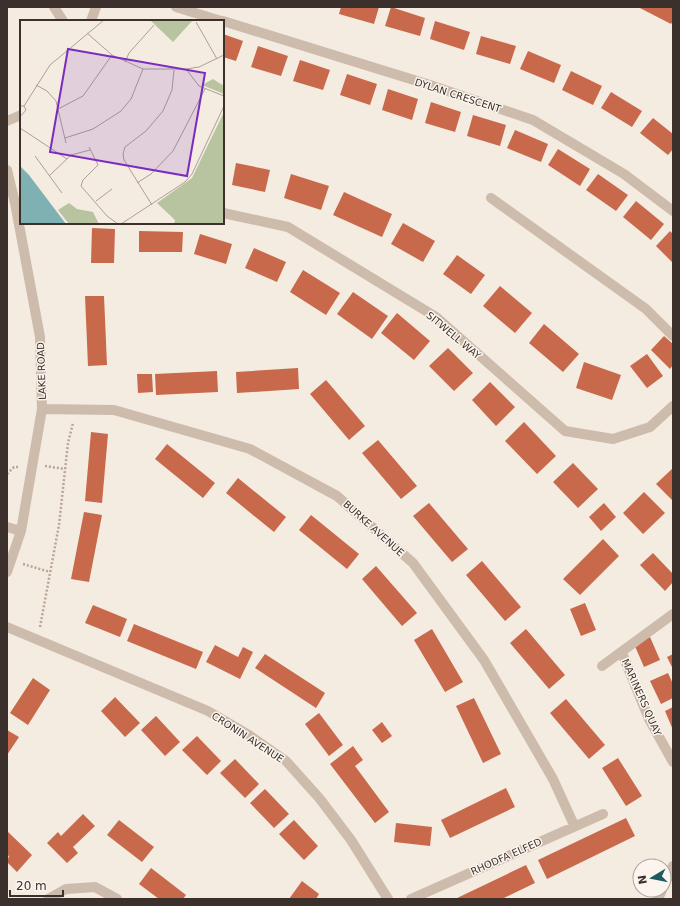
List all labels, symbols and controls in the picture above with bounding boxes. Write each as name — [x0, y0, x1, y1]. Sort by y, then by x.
inset map — [20, 20, 224, 224]
street label: DYLAN CRESCENT — [413, 76, 503, 115]
street label: SITWELL WAY — [424, 309, 484, 362]
street label: LAKE ROAD — [35, 342, 48, 400]
street label: BURKE AVENUE — [341, 498, 406, 558]
street label: MARINERS QUAY — [620, 657, 664, 738]
street label: CRONIN AVENUE — [210, 710, 286, 765]
street label: RHODFA ELFED — [469, 836, 544, 877]
north arrow — [632, 858, 672, 898]
scale bar — [10, 872, 63, 898]
text: N — [635, 874, 650, 885]
text: 20 m — [16, 879, 47, 893]

